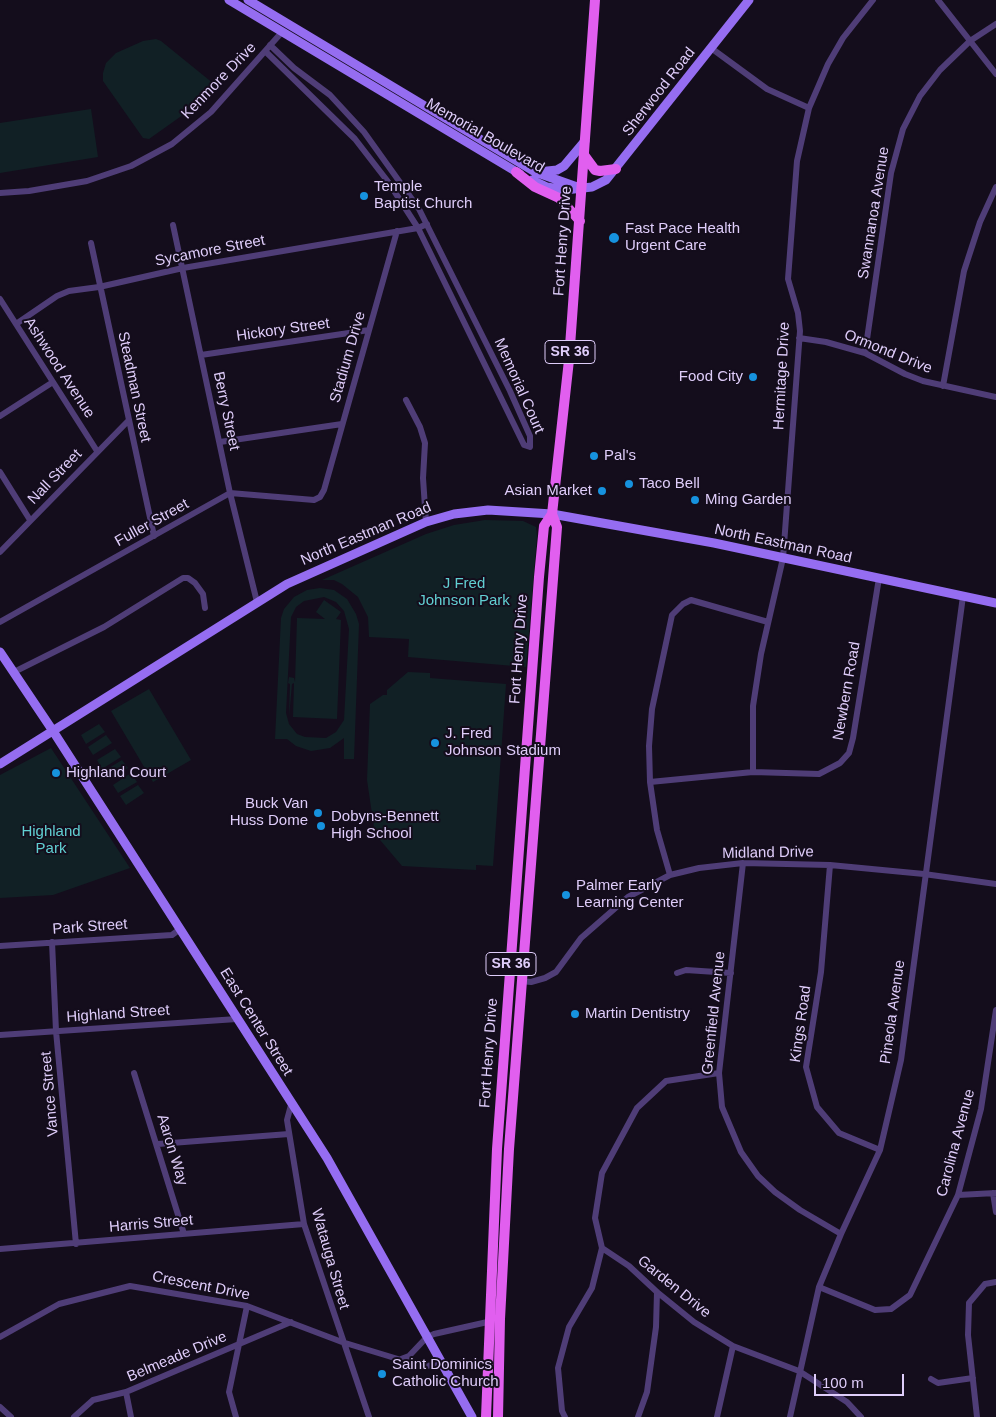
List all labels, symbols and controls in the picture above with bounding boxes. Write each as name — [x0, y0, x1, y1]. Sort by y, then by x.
street label: Kenmore Drive — [178, 39, 260, 123]
street label: Sherwood Road — [619, 44, 699, 140]
street label: Memorial Boulevard — [423, 95, 547, 177]
street label: Swannanoa Avenue — [855, 145, 893, 281]
place label: Temple Baptist Church — [374, 178, 472, 213]
street label: Fort Henry Drive — [550, 185, 576, 297]
marker: Temple Baptist Church — [358, 190, 370, 202]
place label: Fast Pace Health Urgent Care — [625, 220, 740, 255]
marker: Fast Pace Health Urgent Care — [607, 231, 621, 245]
street label: Sycamore Street — [153, 232, 267, 270]
street label: Stadium Drive — [326, 309, 370, 405]
street label: Ashwood Avenue — [20, 314, 98, 422]
street label: Hickory Street — [235, 315, 331, 345]
street label: Hermitage Drive — [770, 321, 794, 431]
street label: Ormond Drive — [841, 326, 935, 378]
street label: Steadman Street — [113, 330, 155, 444]
street label: Memorial Court — [490, 336, 548, 436]
road number: SR 36 — [545, 341, 595, 364]
place label: Food City — [679, 368, 743, 386]
street label: Berry Street — [209, 370, 243, 452]
marker: Food City — [747, 371, 759, 383]
street label: Nall Street — [24, 446, 86, 508]
place label: Pal's — [604, 447, 636, 465]
marker: Pal's — [588, 450, 600, 462]
place label: Taco Bell — [639, 475, 700, 493]
marker: Taco Bell — [623, 478, 635, 490]
place label: Asian Market — [504, 482, 592, 500]
marker: Asian Market — [596, 485, 608, 497]
place label: Ming Garden — [705, 491, 792, 509]
marker: Ming Garden — [689, 494, 701, 506]
street label: Fuller Street — [112, 495, 192, 551]
street label: North Eastman Road — [298, 498, 434, 570]
street label: North Eastman Road — [713, 521, 853, 567]
park label: J Fred Johnson Park — [418, 575, 510, 610]
street label: Fort Henry Drive — [506, 593, 532, 705]
street label: Newbern Road — [829, 640, 865, 742]
place label: J. Fred Johnson Stadium — [445, 725, 561, 760]
marker: J. Fred Johnson Stadium — [429, 737, 441, 749]
place label: Highland Court — [66, 764, 166, 782]
marker: Highland Court — [50, 767, 62, 779]
place label: Buck Van Huss Dome — [230, 795, 308, 830]
marker: Buck Van Huss Dome — [312, 807, 324, 819]
place label: Dobyns-Bennett High School — [331, 808, 439, 843]
marker: Dobyns-Bennett High School — [315, 820, 327, 832]
park label: Highland Park — [21, 823, 81, 858]
street label: Midland Drive — [722, 843, 814, 863]
place label: Palmer Early Learning Center — [576, 877, 684, 912]
marker: Palmer Early Learning Center — [560, 889, 572, 901]
street label: Park Street — [52, 915, 128, 939]
street label: Greenfield Avenue — [699, 950, 729, 1076]
road number: SR 36 — [486, 952, 536, 976]
street label: Pineola Avenue — [877, 959, 909, 1065]
street label: East Center Street — [216, 965, 296, 1079]
street label: Kings Road — [787, 984, 815, 1064]
street label: Fort Henry Drive — [476, 997, 502, 1109]
street label: Highland Street — [66, 1001, 170, 1027]
place label: Martin Dentistry — [585, 1005, 690, 1023]
marker: Martin Dentistry — [569, 1008, 581, 1020]
street label: Vance Street — [37, 1051, 63, 1137]
street label: Carolina Avenue — [933, 1087, 979, 1199]
street label: Aaron Way — [153, 1112, 191, 1188]
street label: Watauga Street — [307, 1207, 353, 1311]
street label: Harris Street — [108, 1211, 194, 1237]
street label: Garden Drive — [634, 1252, 714, 1322]
street label: Crescent Drive — [151, 1268, 251, 1304]
street label: Belmeade Drive — [124, 1328, 230, 1386]
place label: Saint Dominics Catholic Church — [392, 1356, 499, 1391]
scale bar — [816, 1364, 906, 1396]
marker: Saint Dominics Catholic Church — [376, 1368, 388, 1380]
text: 100 m — [822, 1374, 864, 1391]

